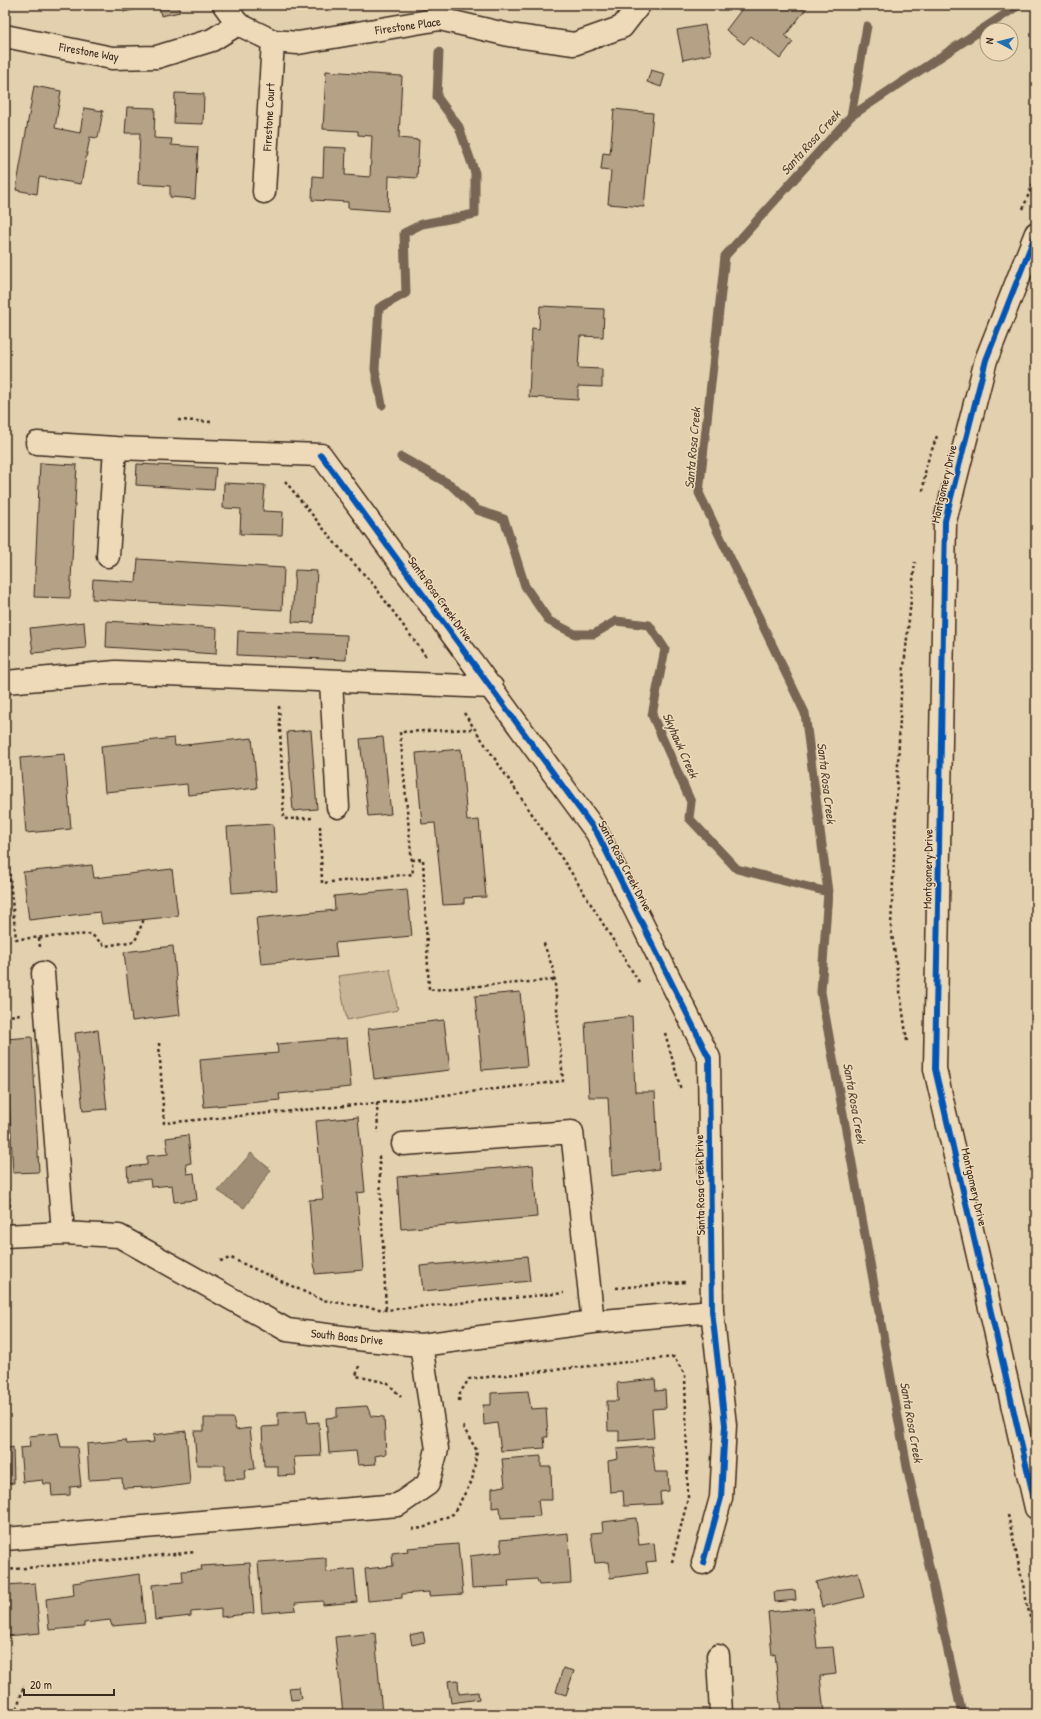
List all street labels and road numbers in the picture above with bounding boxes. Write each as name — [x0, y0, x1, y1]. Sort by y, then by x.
street label: Firestone Place — [373, 12, 442, 39]
street label: Firestone Way — [57, 38, 120, 65]
street label: Firestone Court — [258, 82, 279, 152]
street label: Montgomery Drive — [926, 443, 961, 525]
street label: Santa Rosa Creek Drive — [404, 553, 477, 645]
street label: Santa Rosa Creek Drive — [594, 817, 657, 914]
street label: Montgomery Drive — [918, 829, 937, 909]
street label: Santa Rosa Creek Drive — [690, 1134, 709, 1235]
street label: Montgomery Drive — [957, 1146, 992, 1228]
street label: South Boas Drive — [310, 1324, 384, 1349]

